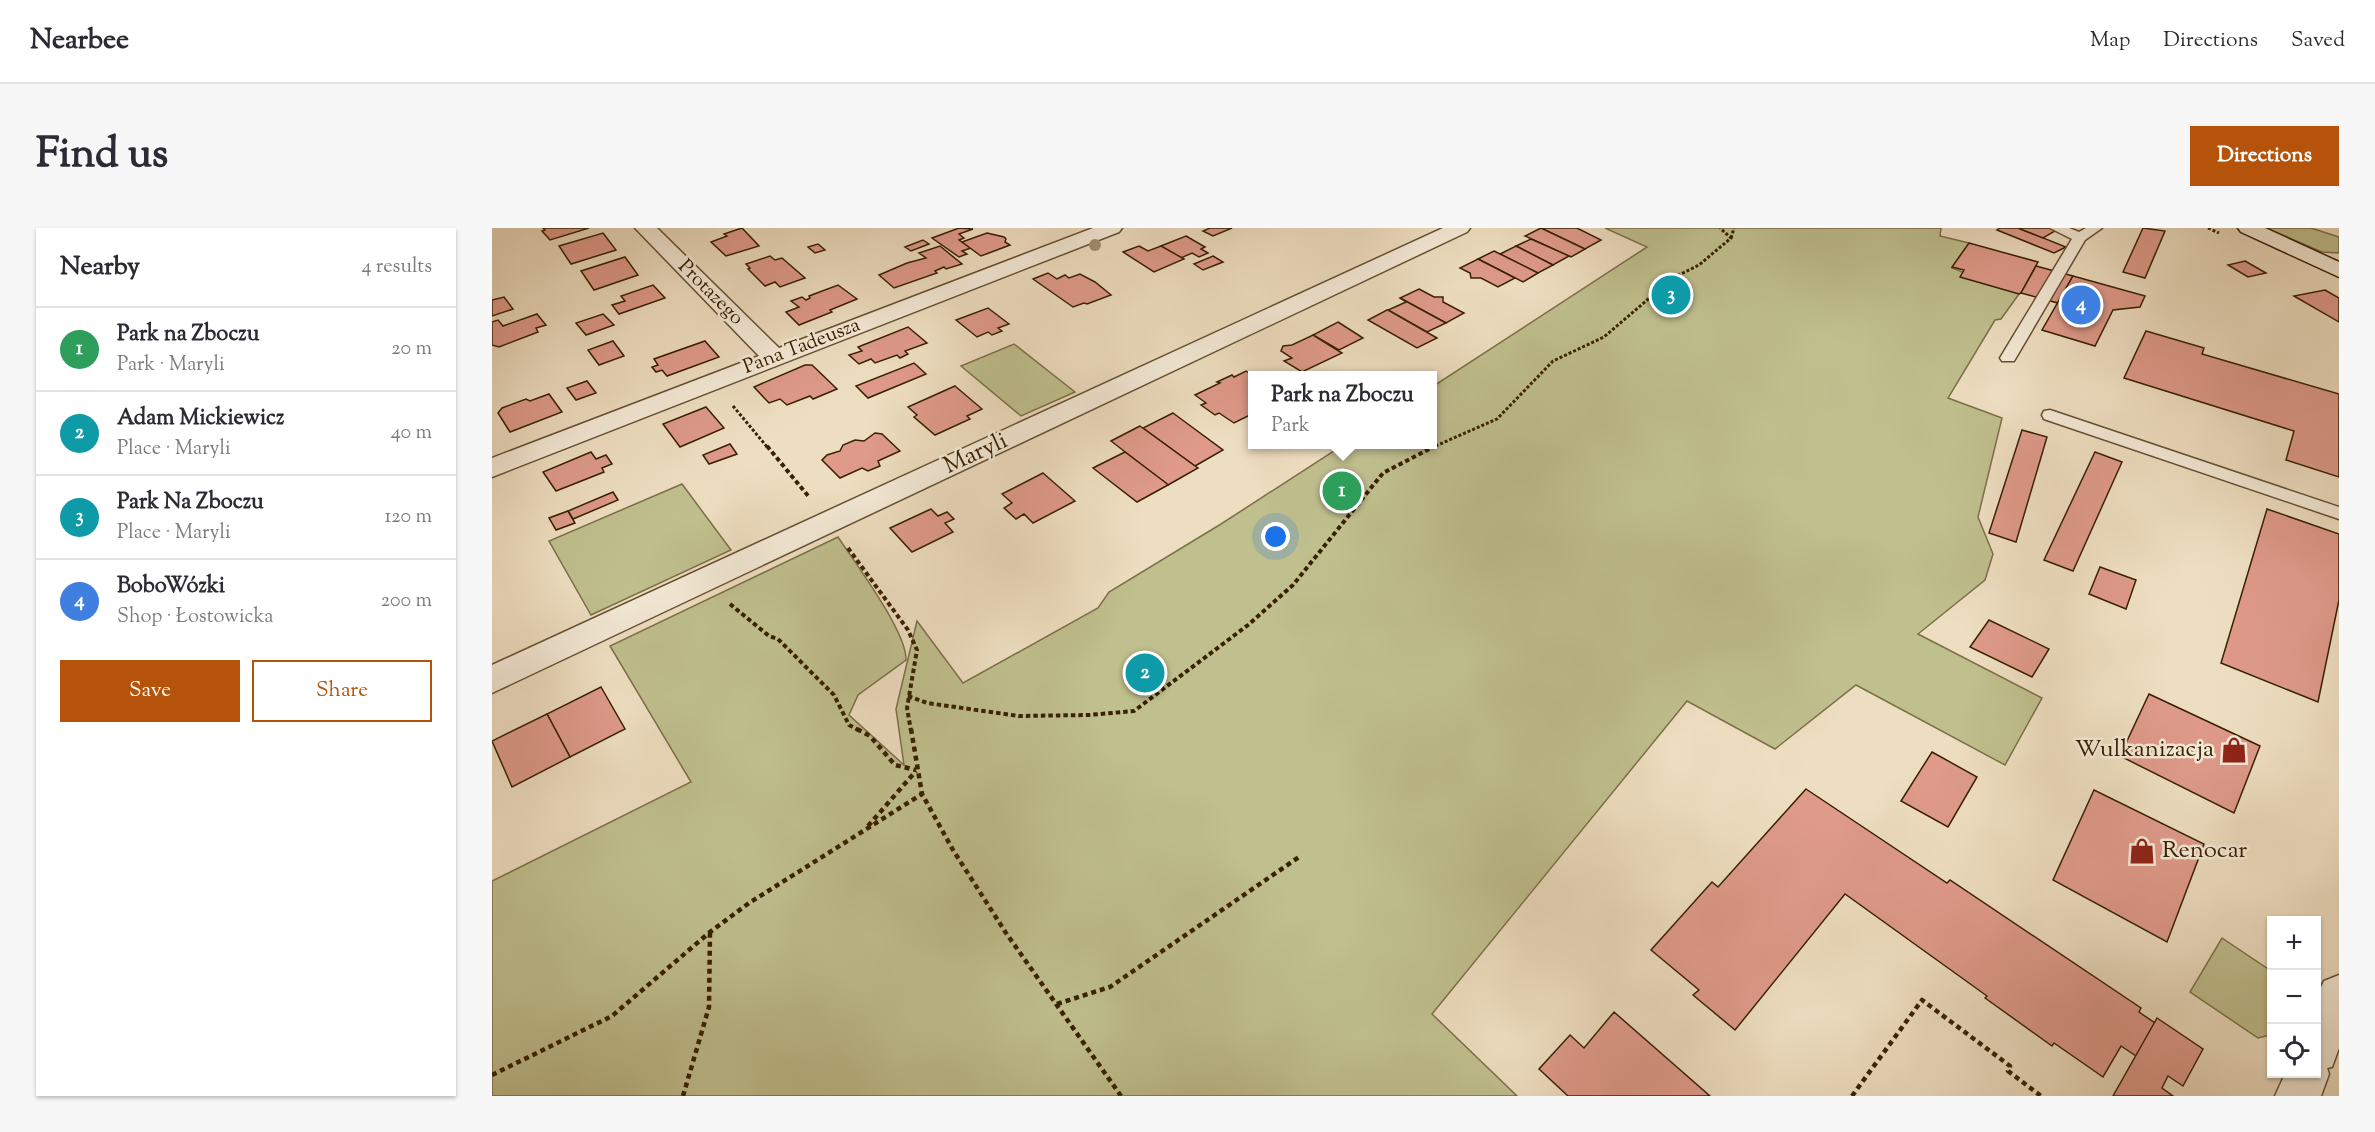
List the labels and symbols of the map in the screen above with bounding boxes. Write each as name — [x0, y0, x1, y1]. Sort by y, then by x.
street label: Protazego — [670, 253, 750, 333]
pin: 3 — [1652, 272, 1690, 318]
pin: 4 — [2062, 282, 2100, 328]
street label: Pana Tadeusza — [739, 311, 865, 383]
street label: Maryli — [938, 424, 1014, 484]
pin: 1 — [1322, 468, 1362, 514]
your location — [1261, 522, 1290, 551]
pin: 2 — [1126, 650, 1164, 696]
place label: Wulkanizacja — [2075, 733, 2214, 767]
shop icon: Wulkanizacja — [2219, 735, 2249, 765]
place label: Renocar — [2162, 834, 2247, 868]
shop icon: Renocar — [2127, 836, 2157, 866]

